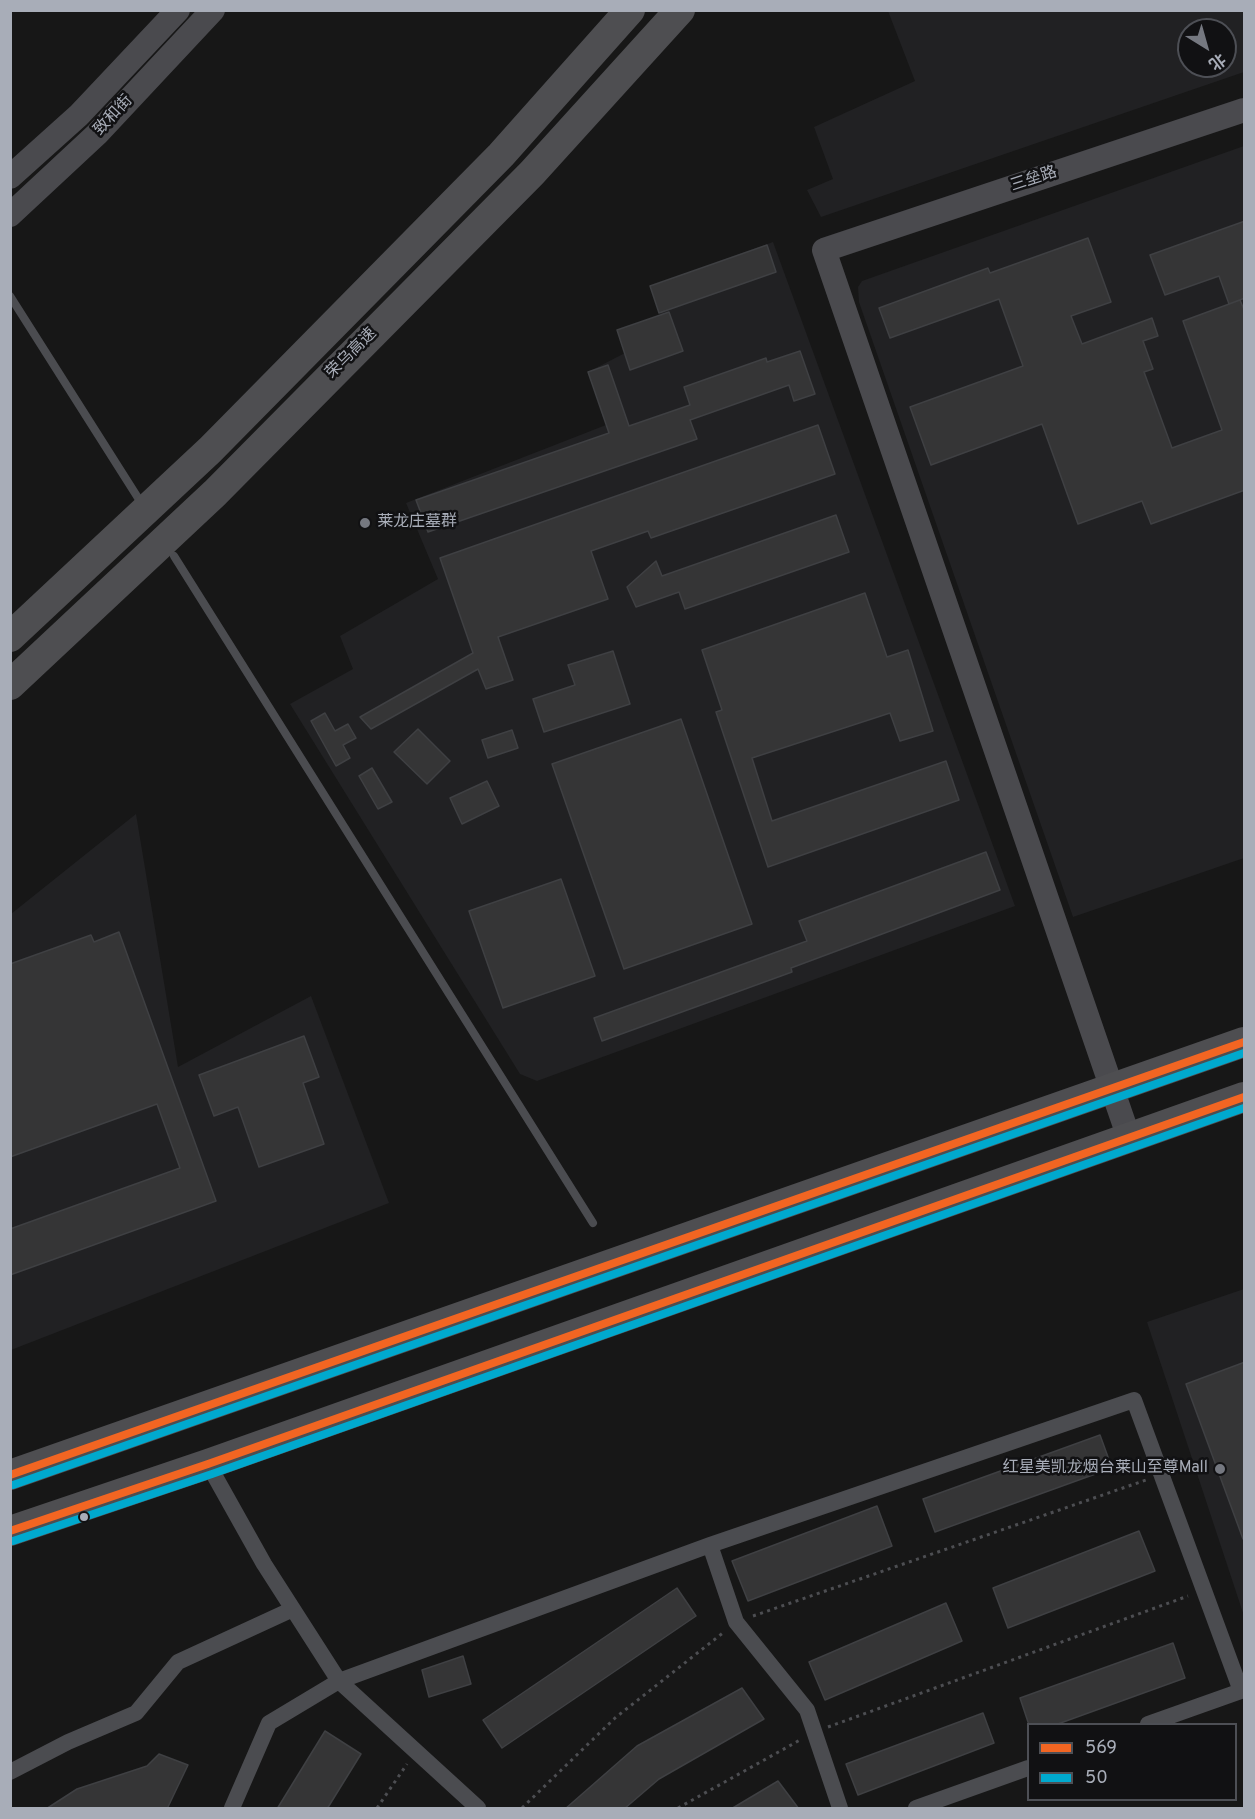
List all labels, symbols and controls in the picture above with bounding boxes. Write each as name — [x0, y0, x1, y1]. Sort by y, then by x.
north arrow — [1177, 18, 1237, 78]
text: 北 — [1204, 48, 1229, 74]
street label: 致和街 — [91, 92, 137, 140]
street label: 三垒路 — [1008, 163, 1060, 197]
street label: 荣乌高速 — [323, 325, 381, 383]
place label: 莱龙庄墓群 — [377, 513, 457, 533]
marker: 莱龙庄墓群 — [358, 516, 372, 530]
place label: 红星美凯龙烟台莱山至尊Mall — [1003, 1459, 1208, 1479]
marker: 红星美凯龙烟台莱山至尊Mall — [1213, 1462, 1227, 1476]
unlabelled marker — [78, 1511, 90, 1523]
legend — [1027, 1723, 1237, 1801]
text: 569 — [1085, 1737, 1117, 1760]
text: 50 — [1085, 1767, 1108, 1790]

